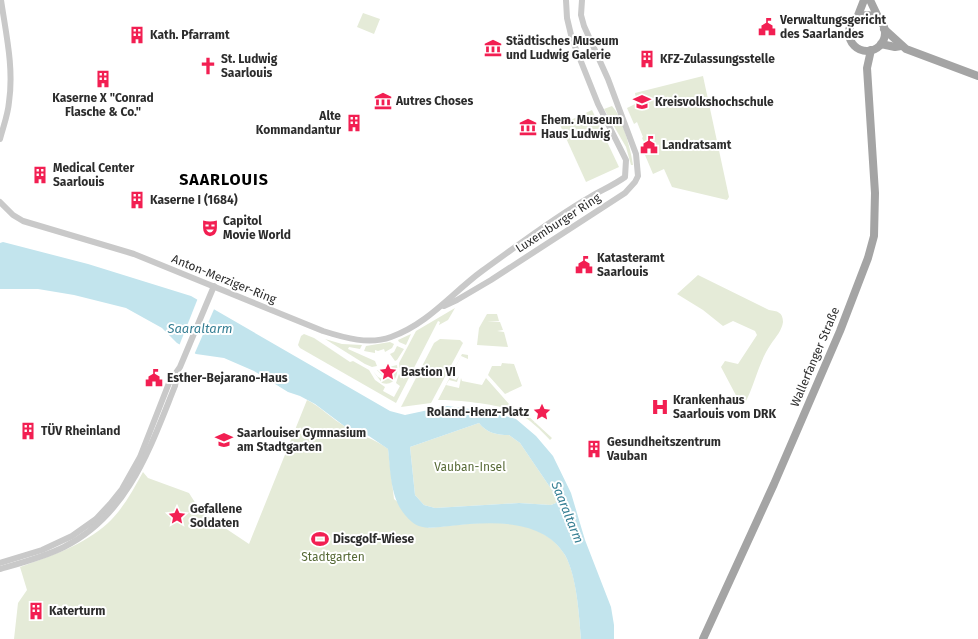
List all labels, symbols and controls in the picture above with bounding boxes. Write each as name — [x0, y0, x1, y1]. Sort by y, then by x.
place label: Verwaltungsgericht des Saarlandes — [779, 13, 886, 41]
public building icon: Verwaltungsgericht des Saarlandes — [757, 17, 777, 37]
building icon: Kath. Pfarramt — [127, 25, 147, 45]
place label: Kath. Pfarramt — [150, 28, 230, 42]
place label: Städtisches Museum und Ludwig Galerie — [506, 34, 619, 62]
museum icon: Städtisches Museum und Ludwig Galerie — [483, 38, 503, 58]
building icon: KFZ-Zulassungsstelle — [637, 49, 657, 69]
place label: St. Ludwig Saarlouis — [221, 52, 278, 80]
place label: KFZ-Zulassungsstelle — [660, 52, 775, 66]
church icon: St. Ludwig Saarlouis — [198, 56, 218, 76]
building icon: Kaserne X "Conrad Flasche & Co." — [93, 69, 113, 89]
place label: Kaserne X "Conrad Flasche & Co." — [52, 91, 154, 119]
museum icon: Autres Choses — [373, 91, 393, 111]
school or university icon: Kreisvolkshochschule — [632, 92, 652, 112]
place label: Autres Choses — [395, 94, 473, 108]
place label: Kreisvolkshochschule — [655, 95, 774, 109]
place label: Alte Kommandantur — [256, 109, 341, 137]
building icon: Alte Kommandantur — [344, 113, 364, 133]
place label: Ehem. Museum Haus Ludwig — [541, 113, 622, 141]
museum icon: Ehem. Museum Haus Ludwig — [518, 117, 538, 137]
public building icon: Landratsamt — [639, 135, 659, 155]
place label: Landratsamt — [662, 138, 732, 152]
place label: Medical Center Saarlouis — [53, 161, 134, 189]
building icon: Medical Center Saarlouis — [30, 165, 50, 185]
district label: SAARLOUIS — [179, 170, 269, 189]
building icon: Kaserne I (1684) — [127, 190, 147, 210]
street label: Luxemburger Ring — [513, 190, 604, 256]
place label: Kaserne I (1684) — [150, 193, 238, 207]
place label: Capitol Movie World — [223, 214, 291, 242]
theatre icon: Capitol Movie World — [200, 218, 220, 238]
place label: Katasteramt Saarlouis — [597, 251, 665, 279]
street label: Anton-Merziger-Ring — [170, 252, 279, 307]
public building icon: Katasteramt Saarlouis — [574, 255, 594, 275]
street label: Wallerfanger Straße — [788, 305, 842, 409]
water label: Saaraltarm — [166, 321, 233, 336]
place icon: Bastion VI — [378, 362, 398, 382]
place label: Bastion VI — [401, 365, 456, 379]
public building icon: Esther-Bejarano-Haus — [144, 368, 164, 388]
place label: Esther-Bejarano-Haus — [167, 371, 288, 385]
place label: Krankenhaus Saarlouis vom DRK — [673, 393, 776, 421]
hospital icon: Krankenhaus Saarlouis vom DRK — [650, 397, 670, 417]
place icon: Roland-Henz-Platz — [532, 402, 552, 422]
place label: Roland-Henz-Platz — [427, 405, 529, 419]
building icon: TÜV Rheinland — [18, 421, 38, 441]
place label: TÜV Rheinland — [41, 422, 120, 438]
place label: Saarlouiser Gymnasium am Stadtgarten — [237, 426, 366, 454]
school or university icon: Saarlouiser Gymnasium am Stadtgarten — [214, 430, 234, 450]
place label: Gesundheitszentrum Vauban — [606, 435, 721, 463]
building icon: Gesundheitszentrum Vauban — [584, 439, 604, 459]
park label: Vauban-Insel — [434, 460, 506, 474]
water label: Saaraltarm — [548, 478, 587, 545]
place label: Gefallene Soldaten — [190, 502, 242, 530]
place icon: Gefallene Soldaten — [167, 506, 187, 526]
sports icon: Discgolf-Wiese — [310, 529, 330, 549]
place label: Discgolf-Wiese — [333, 532, 414, 546]
park label: Stadtgarten — [301, 550, 365, 564]
building icon: Katerturm — [26, 601, 46, 621]
place label: Katerturm — [49, 604, 105, 618]

